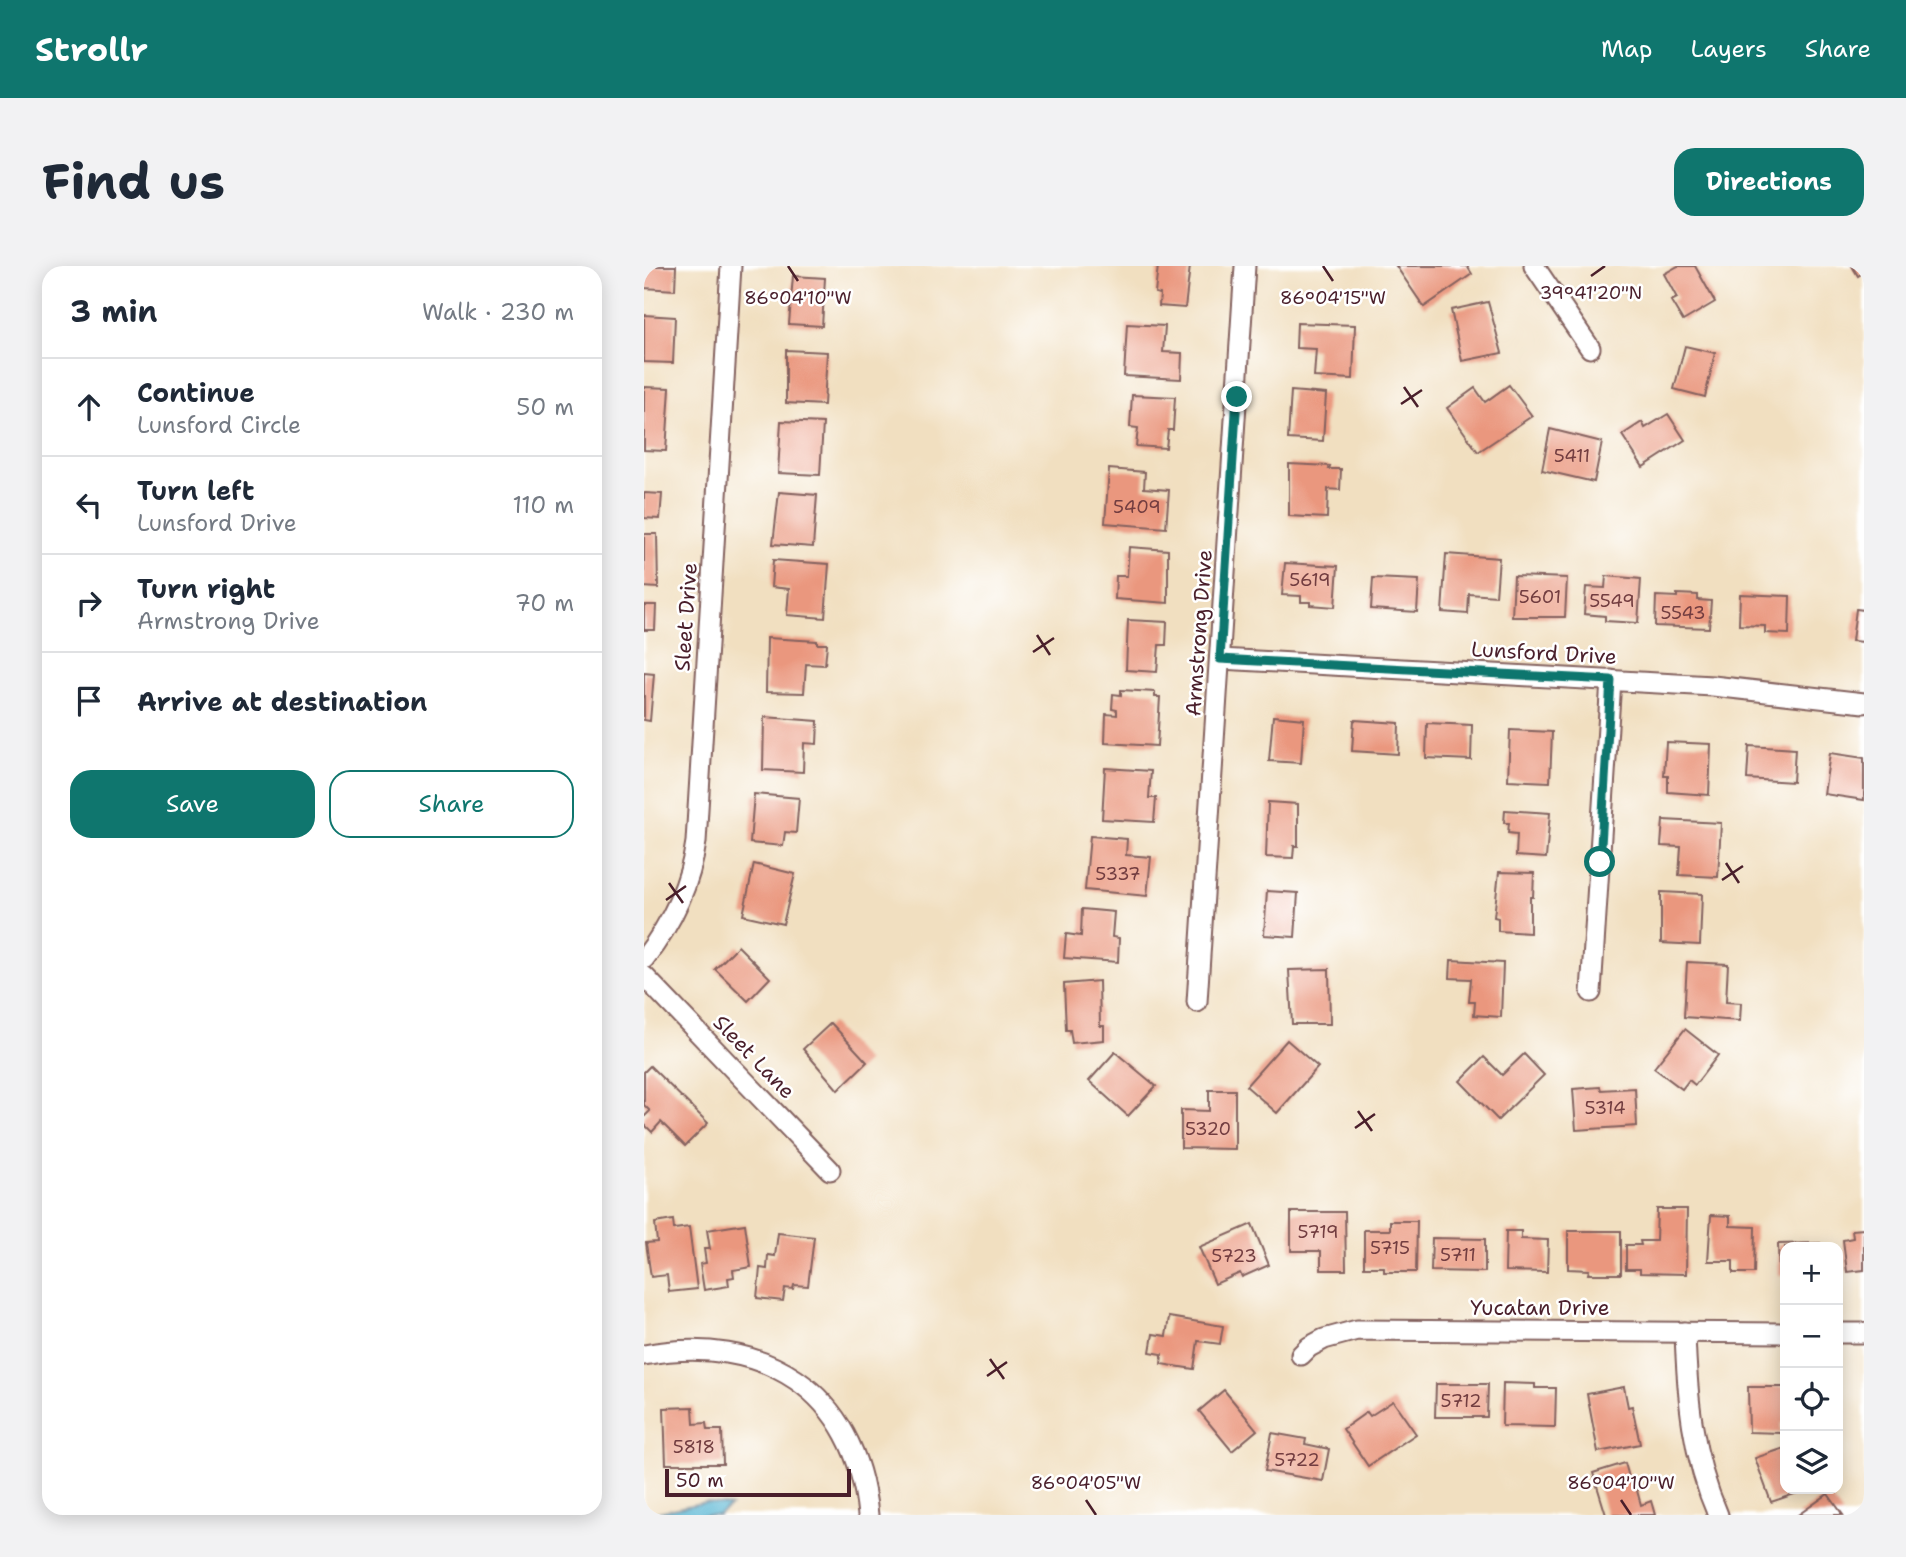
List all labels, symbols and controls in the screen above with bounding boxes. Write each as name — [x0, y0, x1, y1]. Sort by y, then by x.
text: Strollr — [35, 27, 148, 72]
text: Map — [1601, 33, 1652, 65]
text: Layers — [1690, 33, 1767, 65]
text: Share — [1805, 33, 1871, 65]
button: Directions — [1674, 148, 1864, 216]
text: Find us — [42, 149, 225, 215]
text: 39°41'20"N — [1540, 281, 1642, 305]
text: 86°04'10"W — [744, 286, 852, 310]
text: 86°04'15"W — [1280, 286, 1386, 310]
text: 3 min — [70, 291, 157, 332]
text: Walk · 230 m — [422, 297, 574, 327]
text: Continue — [137, 375, 255, 410]
route end — [1221, 381, 1252, 412]
icon: ahead — [70, 388, 108, 426]
text: 50 m — [516, 392, 574, 422]
text: Lunsford Circle — [137, 410, 301, 440]
house number: 5411 — [1554, 444, 1590, 468]
text: Turn left — [137, 473, 254, 508]
icon: left — [70, 486, 108, 524]
text: 110 m — [512, 490, 574, 520]
house number: 5409 — [1113, 495, 1161, 519]
text: Lunsford Drive — [137, 508, 297, 538]
street label: Armstrong Drive — [1179, 549, 1219, 717]
street label: Sleet Drive — [668, 562, 704, 672]
house number: 5619 — [1289, 568, 1331, 592]
text: Turn right — [137, 571, 275, 606]
icon: right — [70, 584, 108, 622]
house number: 5601 — [1519, 585, 1561, 609]
text: 70 m — [515, 588, 574, 618]
house number: 5549 — [1589, 589, 1635, 613]
house number: 5543 — [1660, 601, 1706, 625]
text: Armstrong Drive — [137, 606, 320, 636]
street label: Lunsford Drive — [1470, 635, 1618, 671]
icon: arrive — [70, 682, 108, 720]
text: Arrive at destination — [137, 684, 427, 719]
button: Save — [70, 770, 315, 838]
button: Share — [329, 770, 574, 838]
route start — [1584, 846, 1615, 877]
house number: 5337 — [1095, 862, 1141, 886]
street label: Sleet Lane — [707, 1009, 801, 1105]
house number: 5314 — [1584, 1096, 1626, 1120]
house number: 5320 — [1185, 1117, 1231, 1141]
house number: 5719 — [1297, 1220, 1339, 1244]
house number: 5715 — [1370, 1236, 1410, 1260]
map controls — [1780, 1242, 1843, 1494]
button: + — [1780, 1242, 1843, 1305]
house number: 5711 — [1440, 1243, 1476, 1267]
house number: 5723 — [1211, 1244, 1257, 1268]
street label: Yucatan Drive — [1470, 1294, 1610, 1322]
button: − — [1780, 1305, 1843, 1368]
button: locate — [1780, 1368, 1843, 1431]
house number: 5712 — [1441, 1389, 1482, 1413]
button: layers — [1780, 1431, 1843, 1494]
house number: 5818 — [673, 1435, 715, 1459]
house number: 5722 — [1274, 1448, 1320, 1472]
scale bar — [665, 1466, 850, 1498]
text: 50 m — [676, 1468, 724, 1493]
text: 86°04'05"W — [1031, 1471, 1141, 1495]
text: 86°04'10"W — [1567, 1471, 1675, 1495]

